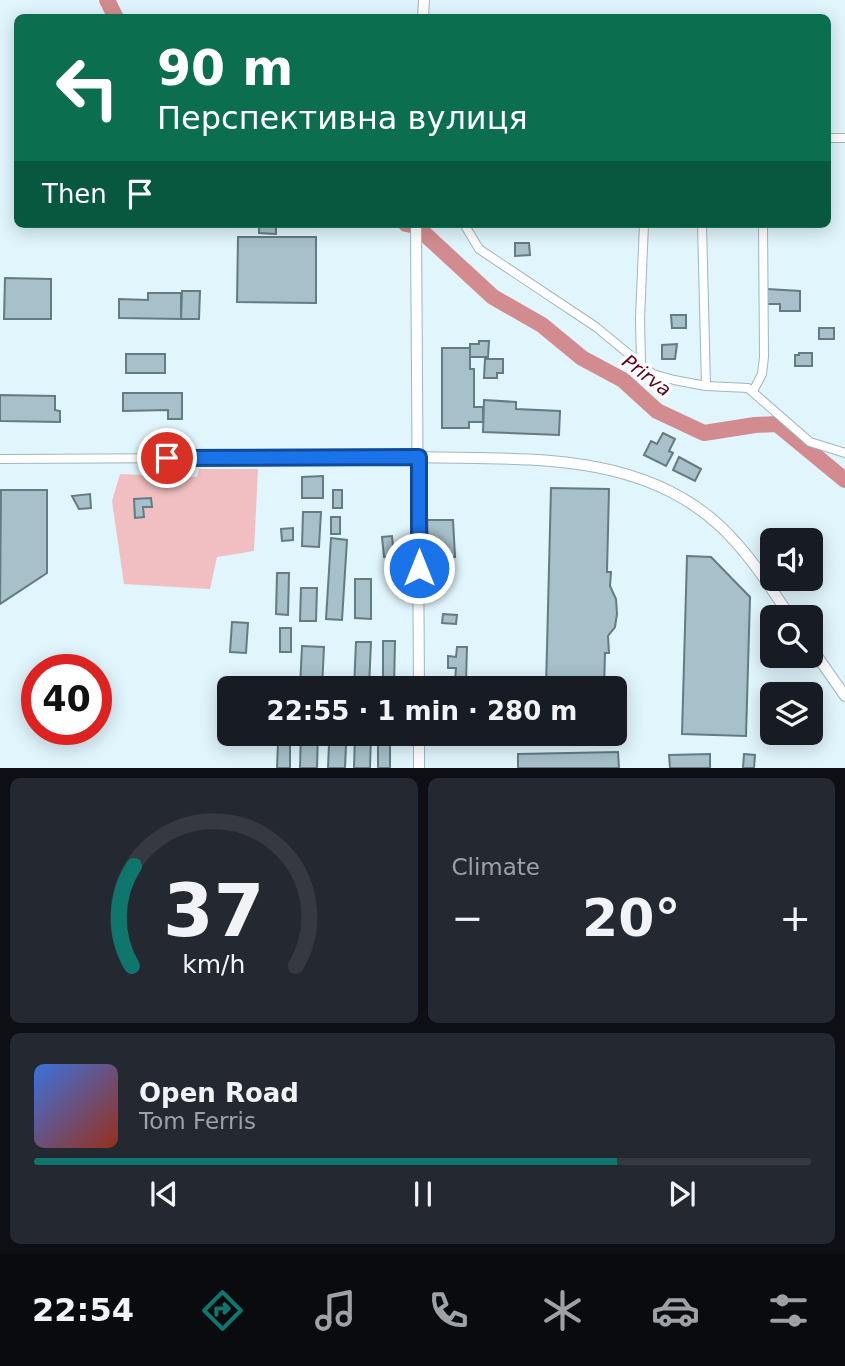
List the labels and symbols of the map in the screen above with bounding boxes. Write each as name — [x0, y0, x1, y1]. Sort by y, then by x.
water label: Prirva — [618, 350, 676, 400]
pin — [137, 428, 197, 488]
position arrow — [382, 531, 456, 605]
speed limit sign: 40 — [21, 654, 112, 745]

